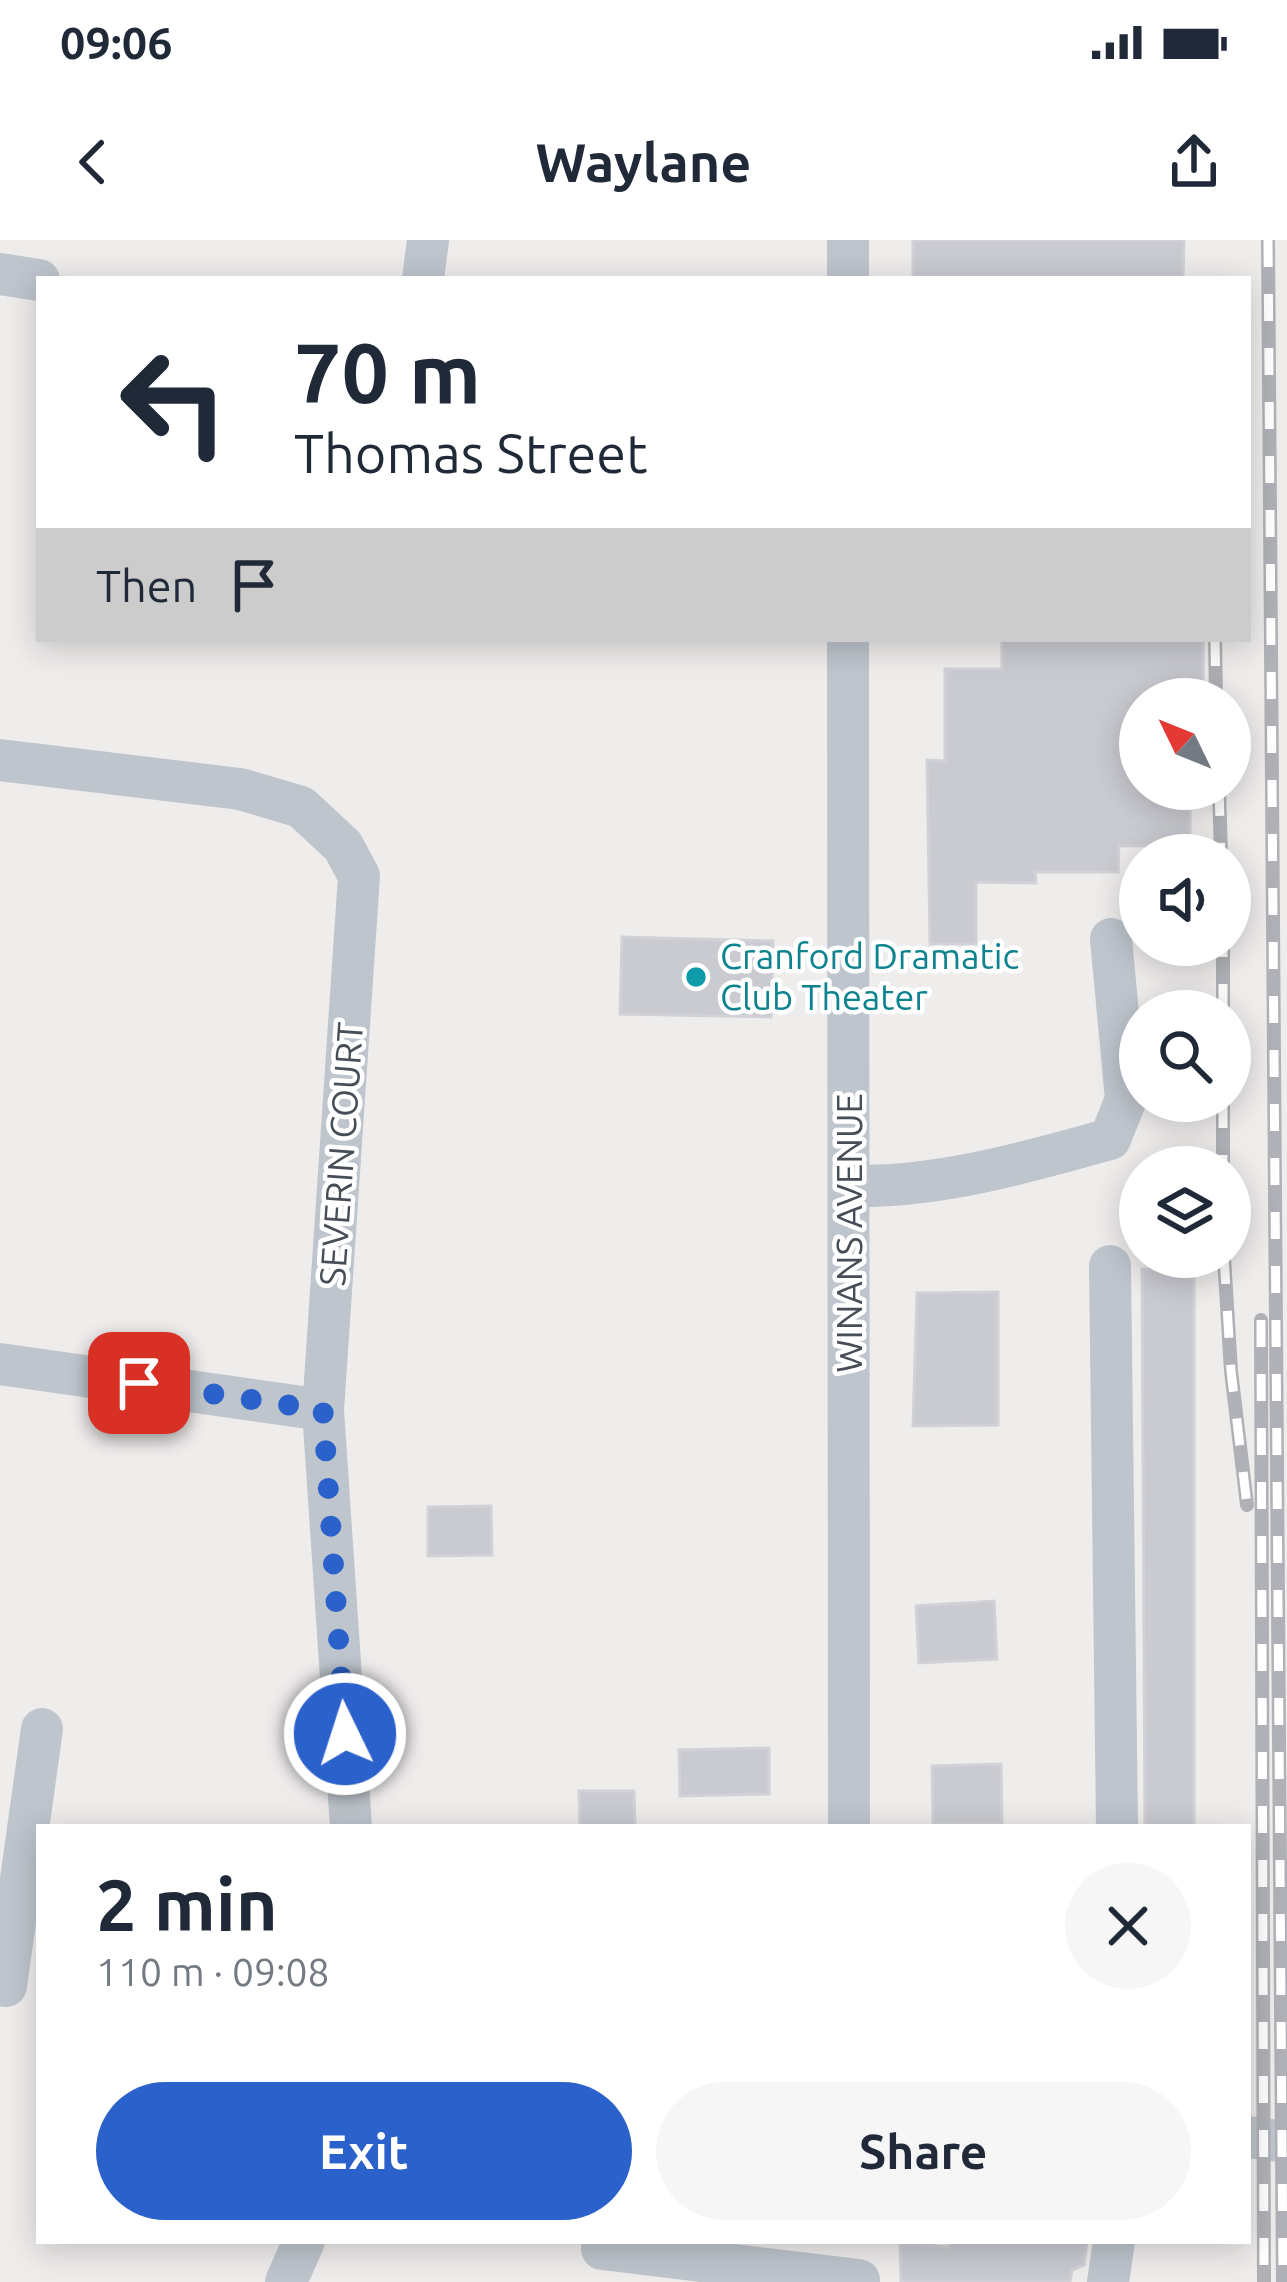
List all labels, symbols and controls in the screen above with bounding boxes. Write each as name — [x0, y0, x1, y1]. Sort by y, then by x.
text: 09:06 — [60, 17, 173, 68]
icon: back — [60, 129, 126, 195]
icon: share — [1161, 129, 1227, 195]
text: Waylane — [536, 132, 751, 192]
icon: left — [96, 324, 252, 480]
text: 70 m — [294, 325, 481, 419]
text: Thomas Street — [294, 423, 647, 483]
icon: arrive — [221, 552, 287, 618]
text: Then — [96, 560, 197, 611]
north arrow — [1119, 678, 1251, 810]
map controls — [1119, 678, 1251, 1278]
button: sound — [1119, 834, 1251, 966]
place label: Cranford Dramatic Club Theater — [720, 935, 1019, 1017]
marker: Cranford Dramatic Club Theater — [683, 964, 709, 990]
button: search — [1119, 990, 1251, 1122]
street label: SEVERIN COURT — [311, 1021, 370, 1287]
street label: WINANS AVENUE — [828, 1093, 869, 1373]
button: layers — [1119, 1146, 1251, 1278]
pin — [88, 1332, 190, 1434]
icon: arrive — [106, 1350, 172, 1416]
position arrow — [282, 1671, 408, 1797]
button: close — [1065, 1863, 1191, 1989]
text: 2 min — [96, 1864, 278, 1945]
text: 110 m · 09:08 — [96, 1950, 330, 1993]
button: Exit — [96, 2082, 632, 2220]
button: Share — [656, 2082, 1191, 2220]

